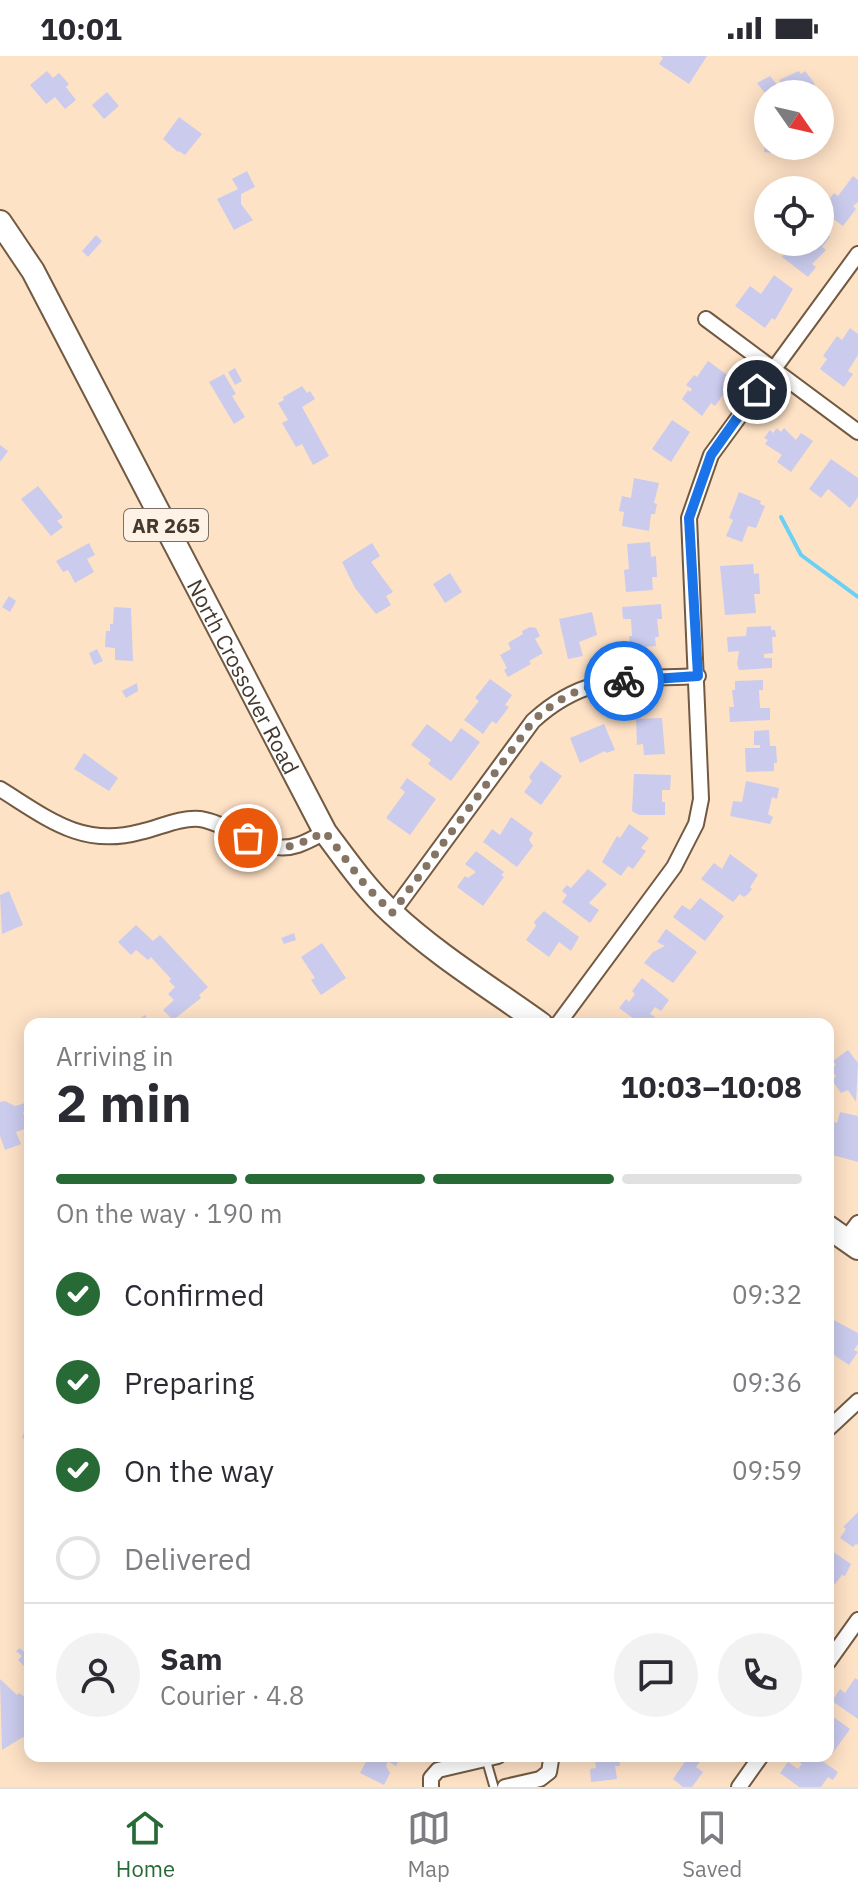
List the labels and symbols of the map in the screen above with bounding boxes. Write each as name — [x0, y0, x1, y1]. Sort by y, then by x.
north arrow — [754, 80, 834, 160]
pin — [723, 356, 791, 424]
road number: AR 265 — [124, 509, 208, 541]
street label: North Crossover Road — [181, 574, 307, 779]
courier — [584, 641, 664, 721]
pin — [214, 804, 282, 872]

